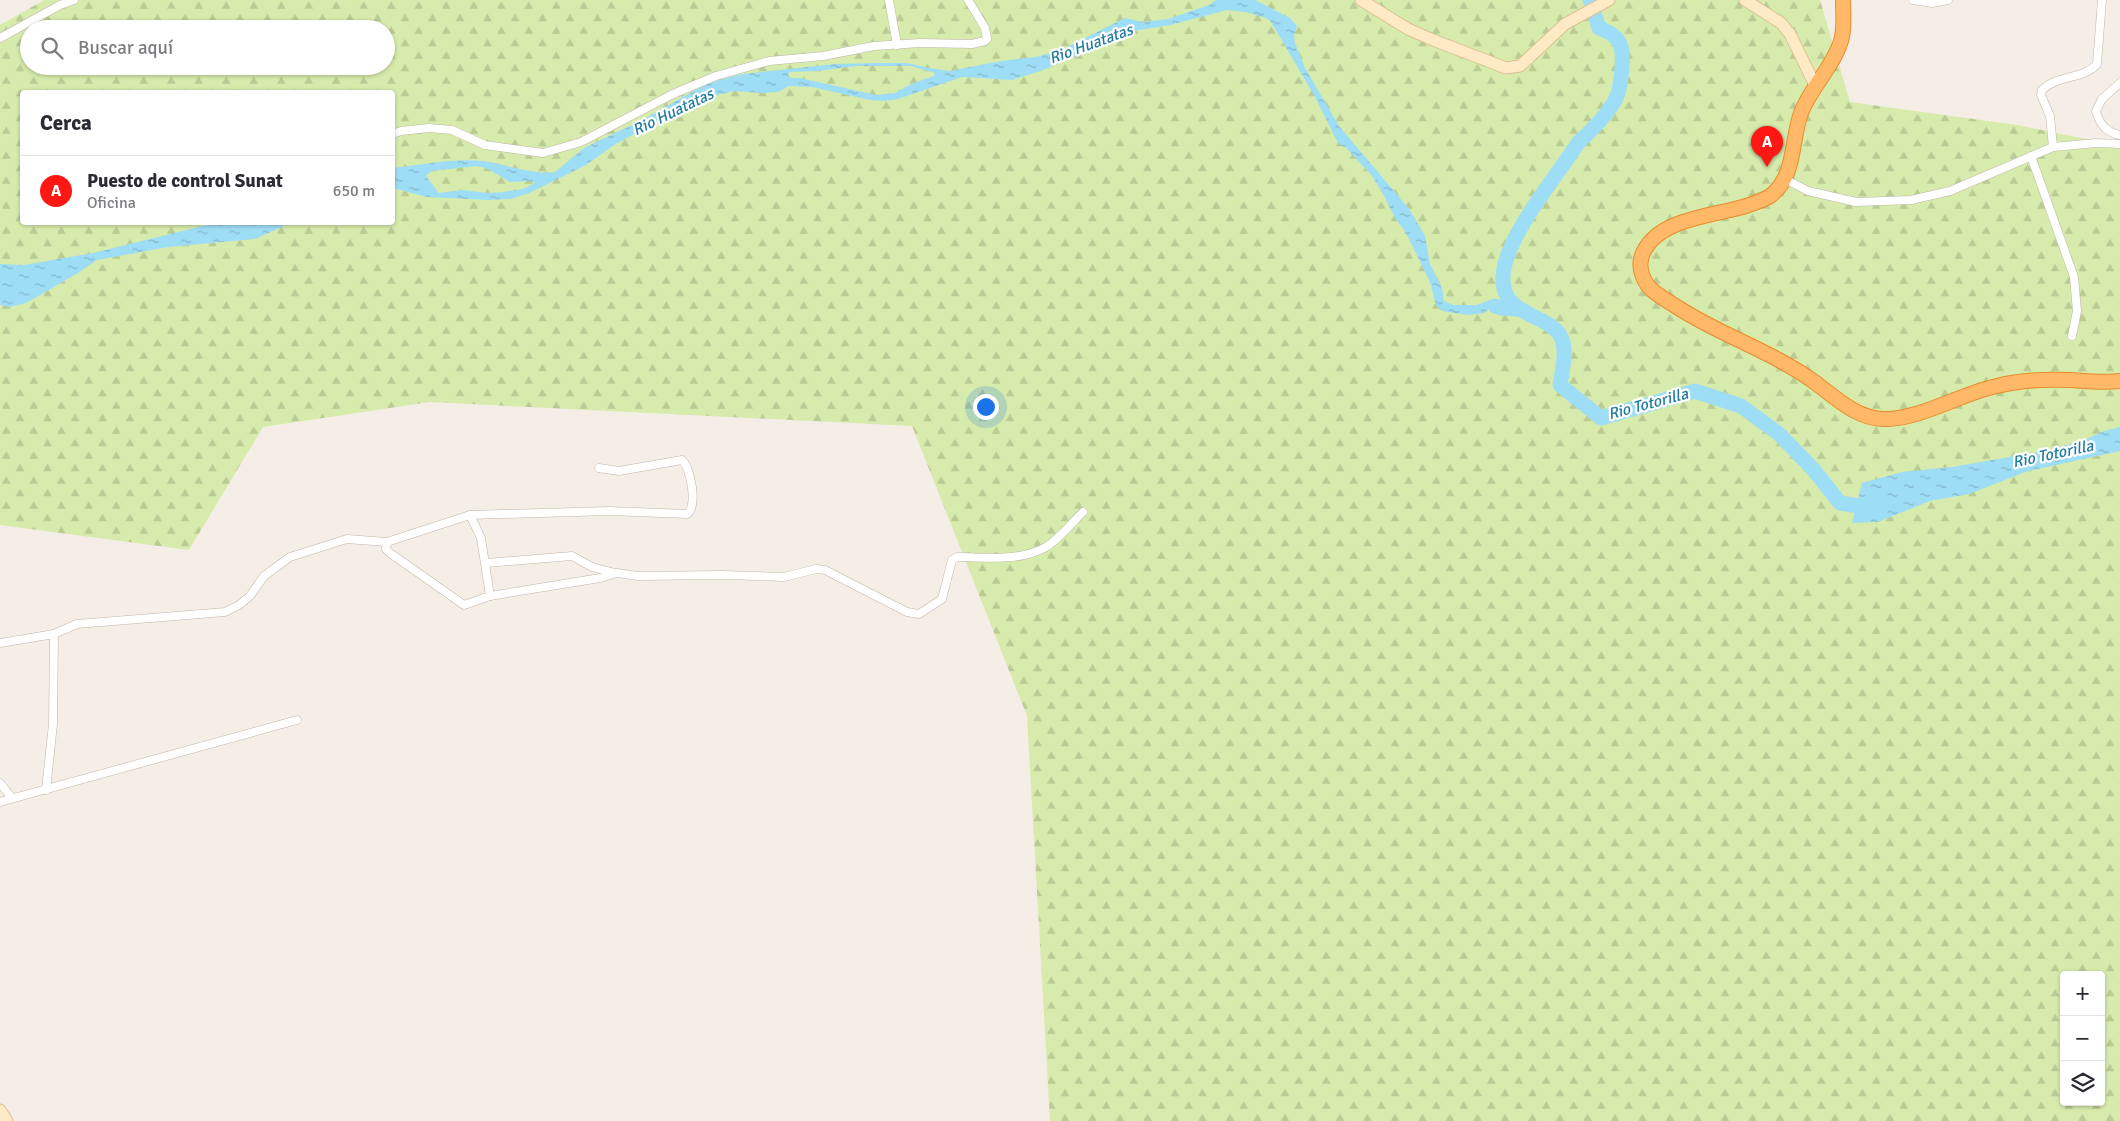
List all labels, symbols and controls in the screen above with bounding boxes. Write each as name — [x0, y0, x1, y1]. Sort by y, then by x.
water label: Rio Huatatas — [1046, 19, 1137, 68]
search box — [20, 20, 395, 75]
icon: search — [38, 34, 66, 62]
text: Buscar aquí — [78, 36, 173, 60]
water label: Rio Huatatas — [629, 83, 719, 140]
text: Cerca — [40, 110, 92, 136]
pin: A — [1751, 126, 1783, 167]
text: Puesto de control Sunat — [87, 169, 283, 193]
text: A — [51, 181, 61, 201]
text: 650 m — [333, 181, 375, 201]
text: Oficina — [87, 193, 136, 213]
water label: Rio Totorilla — [1606, 383, 1691, 424]
your location — [973, 394, 999, 420]
water label: Rio Totorilla — [2011, 435, 2096, 472]
map controls — [2060, 971, 2105, 1106]
button: + — [2060, 971, 2105, 1016]
button: − — [2060, 1016, 2105, 1061]
button: layers — [2060, 1061, 2105, 1106]

